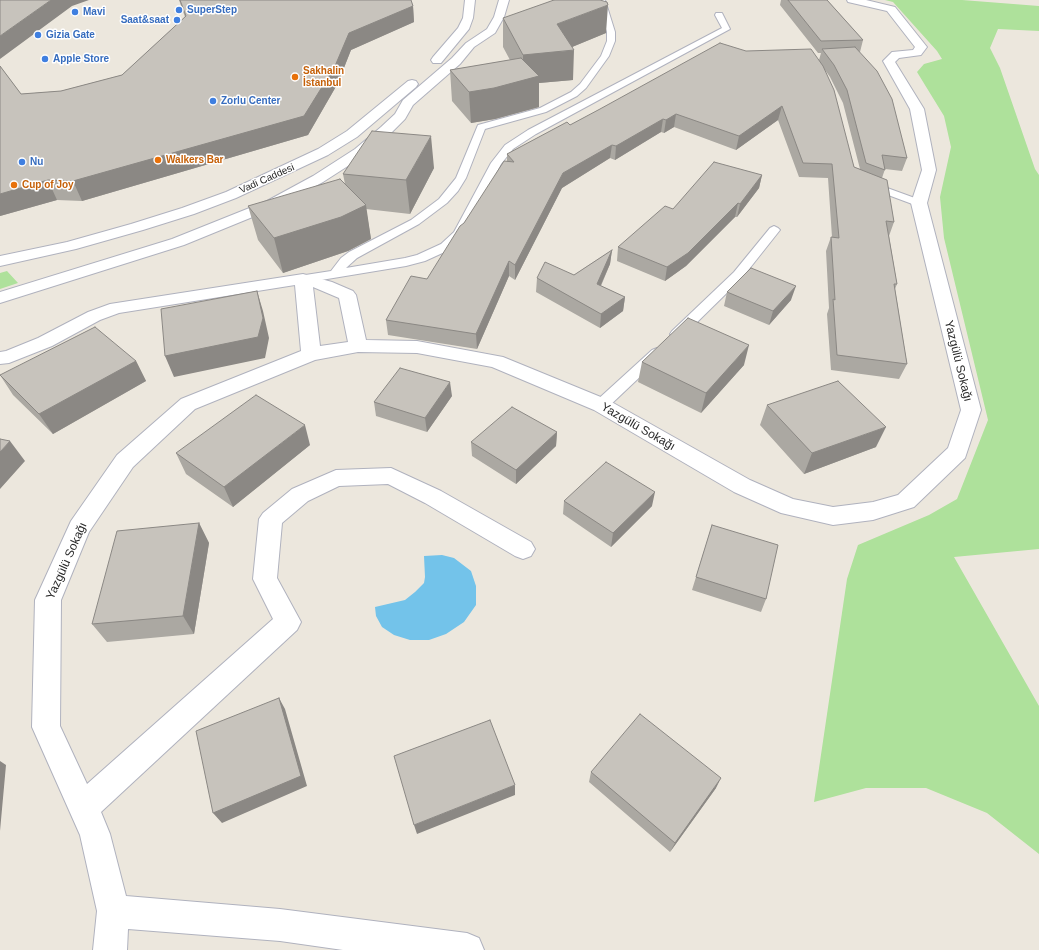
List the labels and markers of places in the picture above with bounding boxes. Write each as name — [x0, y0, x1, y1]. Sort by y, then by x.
place label: SuperStep — [187, 4, 237, 16]
marker: SuperStep — [174, 5, 184, 15]
place label: Mavi — [83, 6, 105, 18]
marker: Mavi — [70, 7, 80, 17]
place label: Saat&saat — [121, 14, 169, 26]
marker: Saat&saat — [172, 15, 182, 25]
place label: Gizia Gate — [46, 29, 95, 41]
marker: Gizia Gate — [33, 30, 43, 40]
place label: Apple Store — [53, 53, 109, 65]
marker: Apple Store — [40, 54, 50, 64]
place label: Sakhalin İstanbul — [303, 65, 344, 88]
marker: Sakhalin İstanbul — [290, 72, 300, 82]
place label: Zorlu Center — [221, 95, 280, 107]
marker: Zorlu Center — [208, 96, 218, 106]
place label: Walkers Bar — [166, 154, 223, 166]
marker: Walkers Bar — [153, 155, 163, 165]
place label: Nu — [30, 156, 43, 168]
marker: Nu — [17, 157, 27, 167]
place label: Cup of Joy — [22, 179, 74, 191]
marker: Cup of Joy — [9, 180, 19, 190]

